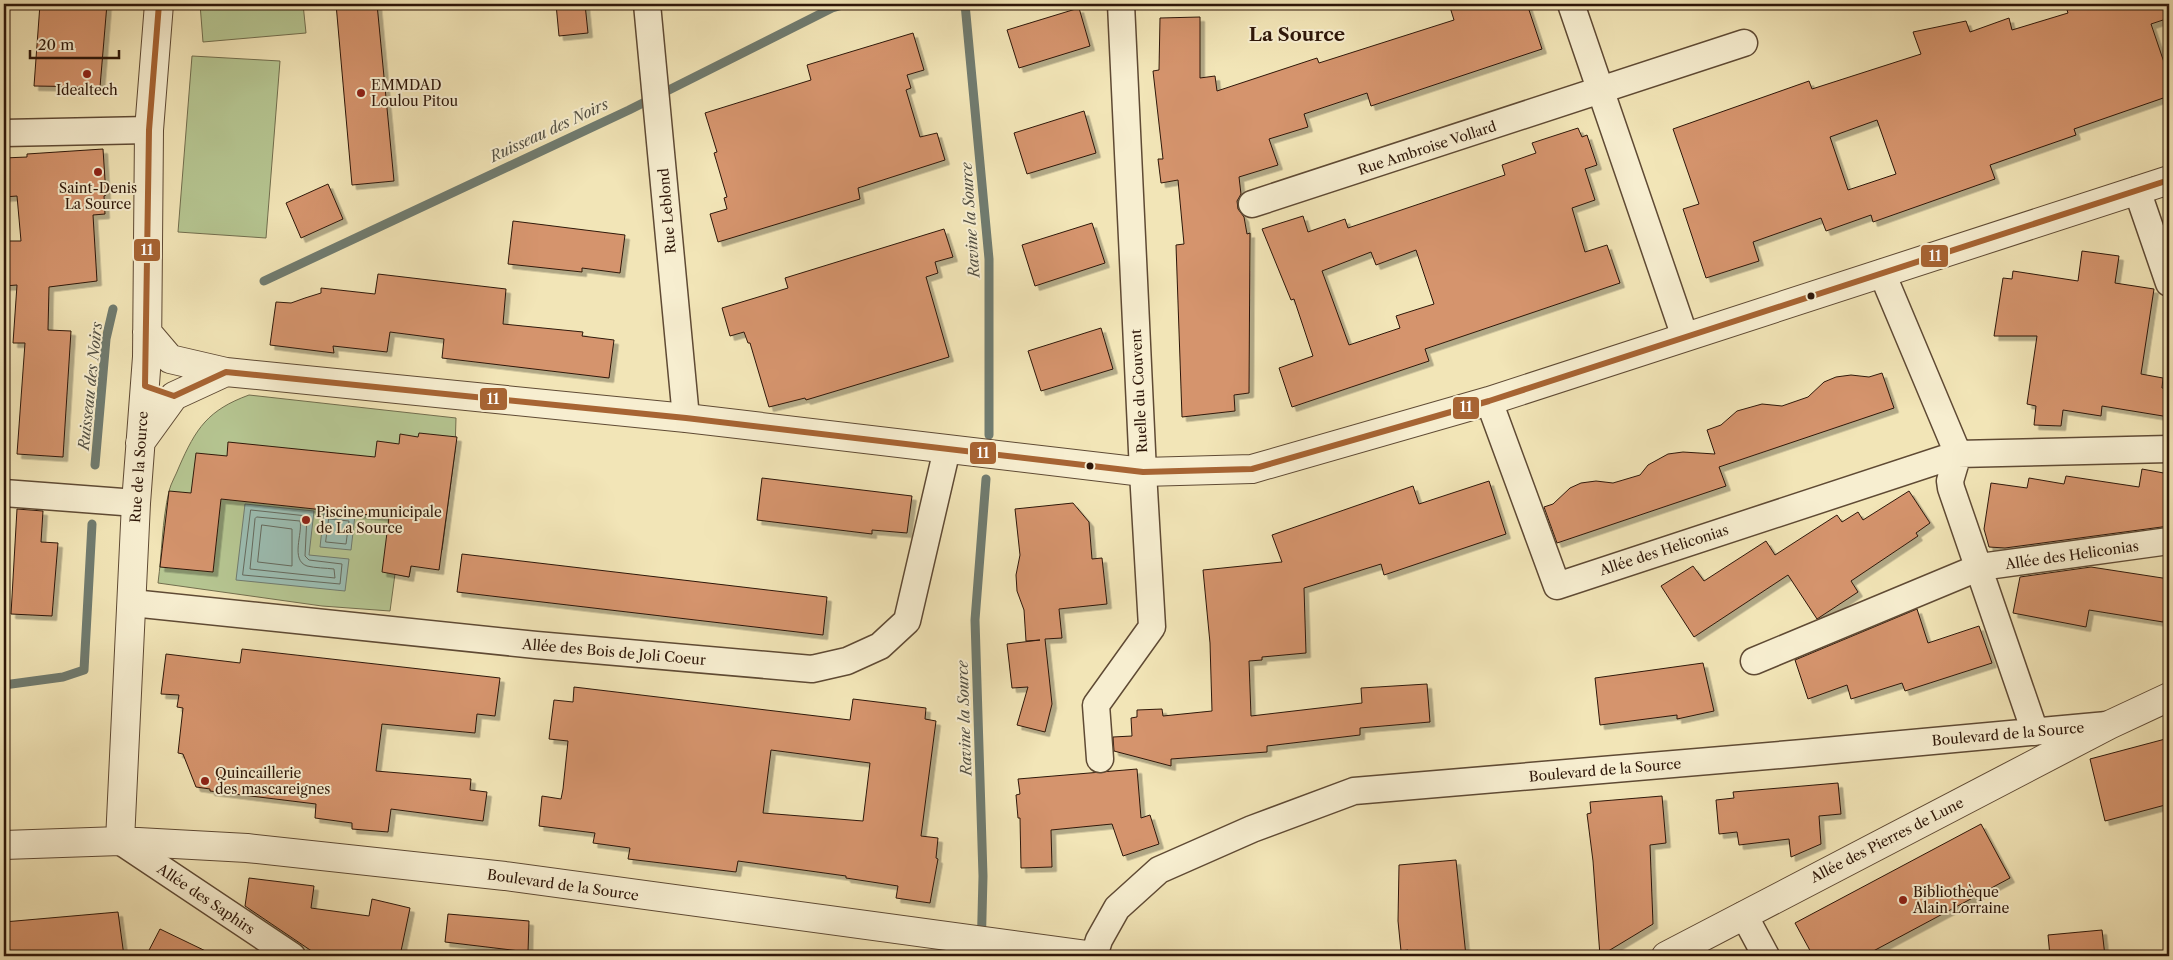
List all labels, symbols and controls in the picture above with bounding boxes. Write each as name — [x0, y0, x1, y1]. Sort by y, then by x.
district label: La Source — [1249, 23, 1345, 46]
scale bar — [30, 28, 119, 60]
text: 20 m — [38, 35, 74, 54]
marker: Idealtech — [81, 68, 93, 80]
place label: EMMDAD Loulou Pitou — [371, 76, 459, 110]
place label: Idealtech — [56, 81, 118, 99]
marker: EMMDAD Loulou Pitou — [355, 87, 367, 99]
water label: Ruisseau des Noirs — [486, 94, 612, 166]
street label: Rue Ambroise Vollard — [1355, 117, 1499, 179]
water label: Ravine la Source — [956, 161, 984, 279]
marker: Saint-Denis La Source — [92, 166, 104, 178]
street label: Rue Leblond — [654, 167, 680, 255]
place label: Saint-Denis La Source — [59, 179, 137, 213]
line badge: 11 — [133, 238, 161, 262]
text: 11 — [141, 241, 154, 259]
line badge: 11 — [1920, 244, 1949, 268]
text: 11 — [1929, 247, 1942, 265]
unlabelled marker — [1806, 291, 1816, 301]
water label: Ruisseau des Noirs — [74, 321, 106, 452]
street label: Ruelle du Couvent — [1127, 329, 1151, 453]
line badge: 11 — [479, 387, 508, 411]
text: 11 — [487, 390, 500, 408]
line badge: 11 — [1452, 396, 1480, 420]
text: 11 — [1460, 398, 1473, 416]
street label: Rue de la Source — [126, 410, 152, 524]
line badge: 11 — [969, 441, 997, 465]
text: 11 — [977, 444, 990, 462]
unlabelled marker — [1085, 461, 1095, 471]
place label: Piscine municipale de La Source — [316, 503, 442, 537]
marker: Piscine municipale de La Source — [300, 514, 312, 526]
street label: Allée des Heliconias — [1596, 521, 1731, 580]
street label: Allée des Heliconias — [2003, 537, 2140, 573]
street label: Allée des Bois de Joli Coeur — [521, 635, 707, 669]
water label: Ravine la Source — [952, 659, 976, 777]
street label: Boulevard de la Source — [1931, 718, 2085, 750]
street label: Boulevard de la Source — [1528, 754, 1682, 786]
place label: Quincaillerie des mascareignes — [215, 764, 330, 798]
marker: Quincaillerie des mascareignes — [199, 775, 211, 787]
street label: Allée des Pierres de Lune — [1807, 793, 1967, 887]
street label: Allée des Saphirs — [153, 859, 258, 938]
street label: Boulevard de la Source — [486, 865, 640, 905]
place label: Bibliothèque Alain Lorraine — [1912, 883, 2010, 917]
marker: Bibliothèque Alain Lorraine — [1897, 894, 1909, 906]

